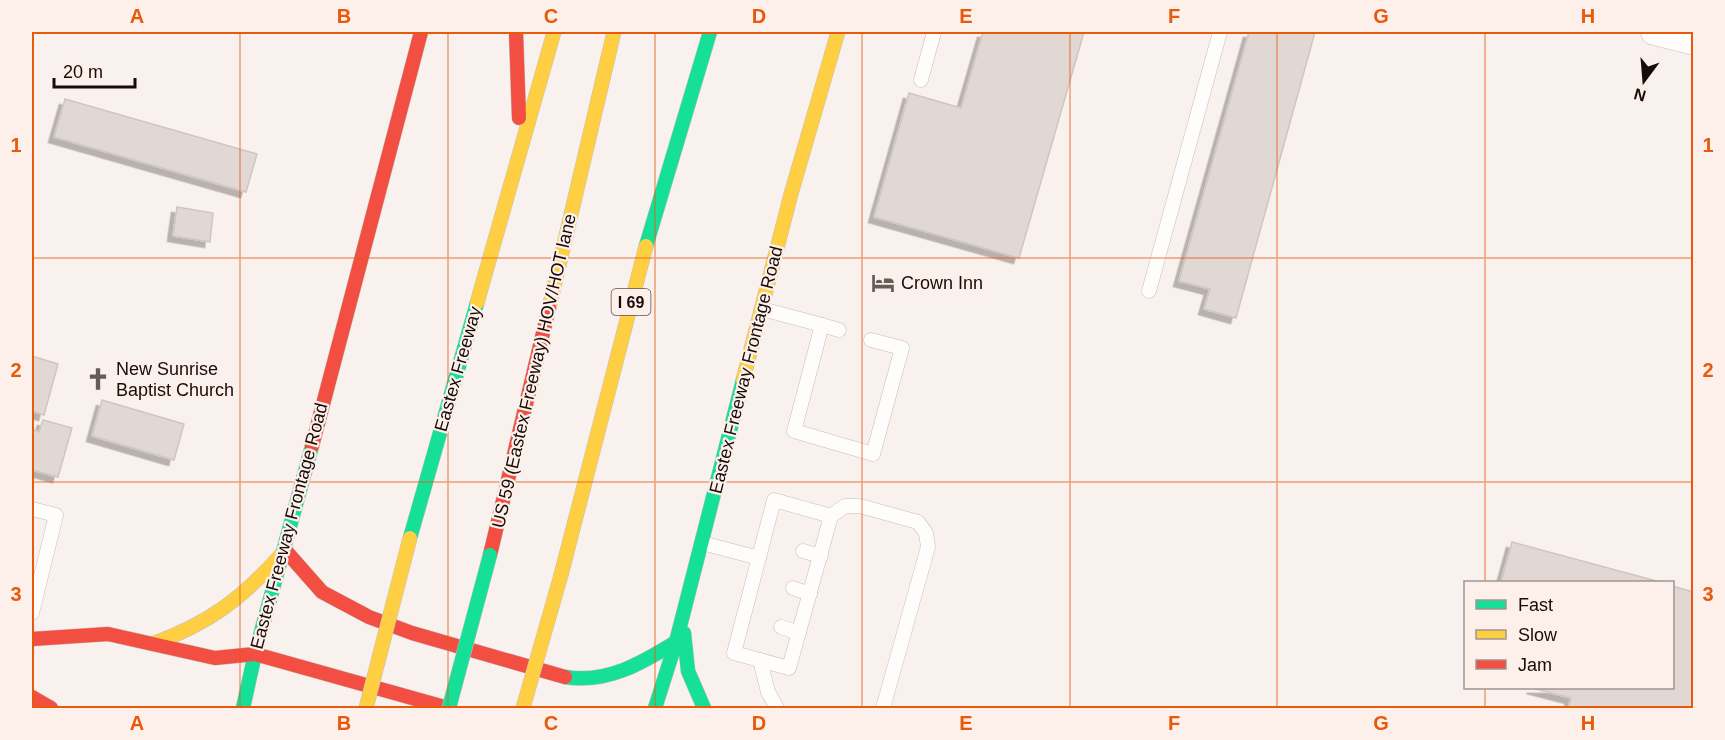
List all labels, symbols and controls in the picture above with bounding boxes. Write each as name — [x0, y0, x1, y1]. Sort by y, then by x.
text: A — [130, 5, 144, 27]
text: B — [337, 5, 351, 27]
text: C — [544, 5, 558, 27]
text: D — [752, 5, 766, 27]
text: E — [959, 5, 973, 27]
text: F — [1168, 5, 1180, 27]
text: G — [1373, 5, 1389, 27]
text: H — [1581, 5, 1595, 27]
scale bar — [54, 51, 135, 89]
north arrow — [1614, 51, 1674, 111]
text: 20 m — [63, 62, 103, 82]
text: N — [1632, 85, 1648, 105]
text: 1 — [10, 134, 22, 156]
text: 1 — [1702, 134, 1714, 156]
street label: US 59 (Eastex Freeway) HOV/HOT lane — [488, 212, 580, 530]
street label: Eastex Freeway Frontage Road — [706, 244, 786, 496]
hotel icon: Crown Inn — [870, 270, 896, 296]
place label: Crown Inn — [901, 273, 983, 293]
road number: I 69 — [612, 289, 650, 315]
street label: Eastex Freeway — [431, 304, 485, 434]
text: 2 — [10, 359, 22, 381]
place label: New Sunrise Baptist Church — [116, 359, 234, 400]
text: 2 — [1702, 359, 1714, 381]
church icon: New Sunrise Baptist Church — [85, 366, 111, 392]
street label: Eastex Freeway Frontage Road — [246, 401, 332, 651]
legend — [1464, 581, 1674, 689]
text: 3 — [10, 583, 22, 605]
text: 3 — [1702, 583, 1714, 605]
text: Fast — [1518, 595, 1553, 615]
text: Slow — [1518, 625, 1558, 645]
text: Jam — [1518, 655, 1552, 675]
text: A — [130, 712, 144, 734]
text: B — [337, 712, 351, 734]
text: C — [544, 712, 558, 734]
text: D — [752, 712, 766, 734]
text: E — [959, 712, 973, 734]
text: F — [1168, 712, 1180, 734]
text: G — [1373, 712, 1389, 734]
text: H — [1581, 712, 1595, 734]

